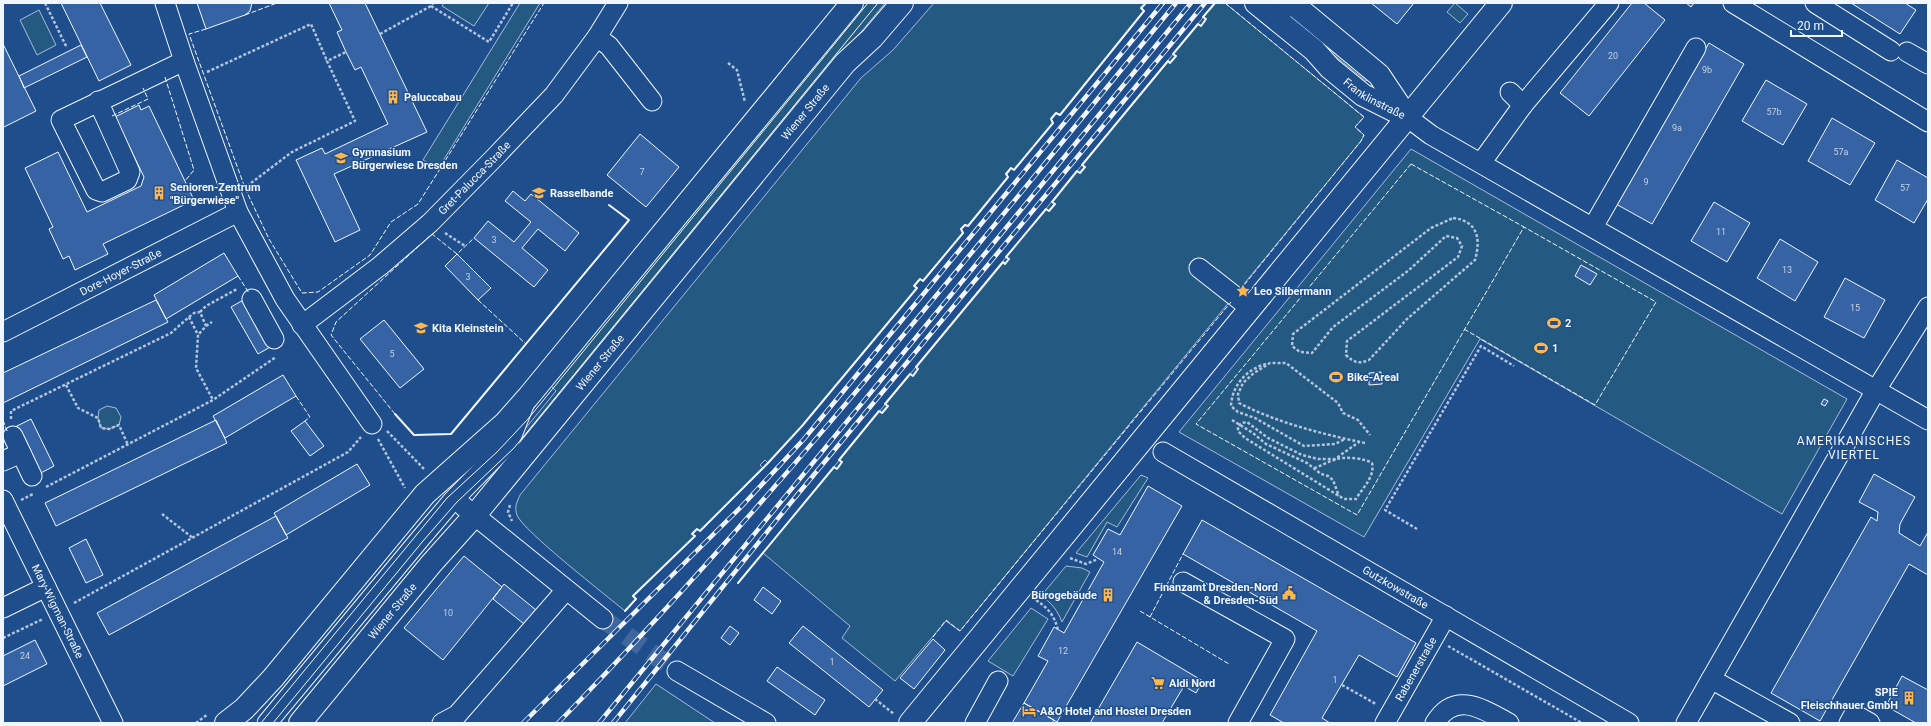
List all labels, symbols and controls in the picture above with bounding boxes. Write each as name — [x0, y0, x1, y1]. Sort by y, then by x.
scale bar — [1791, 12, 1842, 38]
text: 20 m — [1797, 19, 1824, 33]
house number: 20 — [1608, 51, 1618, 61]
house number: 9b — [1702, 65, 1712, 75]
street label: Franklinstraße — [1341, 76, 1407, 122]
street label: Wiener Straße — [779, 81, 832, 143]
building icon: Paluccabau — [385, 89, 401, 105]
place label: Paluccabau — [404, 91, 462, 104]
house number: 57b — [1766, 107, 1782, 117]
house number: 9a — [1672, 123, 1682, 133]
street label: Gret-Palucca-Straße — [436, 139, 514, 218]
place label: Gymnasium Bürgerwiese Dresden — [352, 146, 458, 172]
house number: 57a — [1833, 147, 1849, 157]
school or university icon: Gymnasium Bürgerwiese Dresden — [333, 150, 349, 166]
house number: 7 — [639, 167, 645, 177]
house number: 9 — [1643, 177, 1649, 187]
place label: Senioren-Zentrum "Bürgerwiese" — [170, 181, 260, 207]
house number: 57 — [1900, 183, 1910, 193]
building icon: Senioren-Zentrum "Bürgerwiese" — [151, 185, 167, 201]
school or university icon: Rasselbande — [531, 185, 547, 201]
place label: Rasselbande — [550, 187, 614, 200]
house number: 11 — [1716, 227, 1726, 237]
house number: 3 — [491, 235, 497, 245]
street label: Dore-Hoyer-Straße — [78, 246, 164, 299]
house number: 13 — [1782, 265, 1792, 275]
house number: 3 — [465, 272, 471, 282]
place icon: Leo Silbermann — [1235, 283, 1251, 299]
place label: Leo Silbermann — [1254, 285, 1331, 298]
house number: 15 — [1850, 303, 1860, 313]
sports icon: 2 — [1546, 315, 1562, 331]
place label: 2 — [1565, 317, 1571, 330]
school or university icon: Kita Kleinstein — [413, 320, 429, 336]
place label: Kita Kleinstein — [432, 322, 504, 335]
street label: Wiener Straße — [573, 332, 627, 393]
sports icon: 1 — [1533, 340, 1549, 356]
place label: 1 — [1552, 342, 1558, 355]
house number: 5 — [389, 349, 395, 359]
sports icon: Bike-Areal — [1328, 369, 1344, 385]
place label: Bike-Areal — [1347, 371, 1399, 384]
district label: AMERIKANISCHES VIERTEL — [1797, 434, 1911, 462]
house number: 14 — [1112, 547, 1122, 557]
street label: Mary-Wigman-Straße — [29, 562, 86, 661]
street label: Gutzkowstraße — [1360, 563, 1431, 612]
street label: Wiener Straße — [366, 581, 420, 642]
place label: Finanzamt Dresden-Nord & Dresden-Süd — [1154, 581, 1278, 607]
public building icon: Finanzamt Dresden-Nord & Dresden-Süd — [1281, 585, 1297, 601]
building icon: Bürogebäude — [1100, 587, 1116, 603]
place label: Bürogebäude — [1031, 589, 1097, 602]
house number: 10 — [443, 608, 453, 618]
street label: Rabenerstraße — [1393, 635, 1440, 704]
house number: 12 — [1058, 646, 1068, 656]
house number: 24 — [20, 651, 30, 661]
house number: 1 — [829, 657, 835, 667]
supermarket icon: Aldi Nord — [1150, 675, 1166, 691]
house number: 1 — [1332, 675, 1338, 685]
place label: Aldi Nord — [1169, 677, 1215, 690]
place label: SPIE Fleischhauer GmbH — [1801, 686, 1898, 712]
building icon: SPIE Fleischhauer GmbH — [1901, 690, 1917, 706]
hotel icon: A&O Hotel and Hostel Dresden — [1021, 703, 1037, 719]
place label: A&O Hotel and Hostel Dresden — [1040, 705, 1191, 718]

